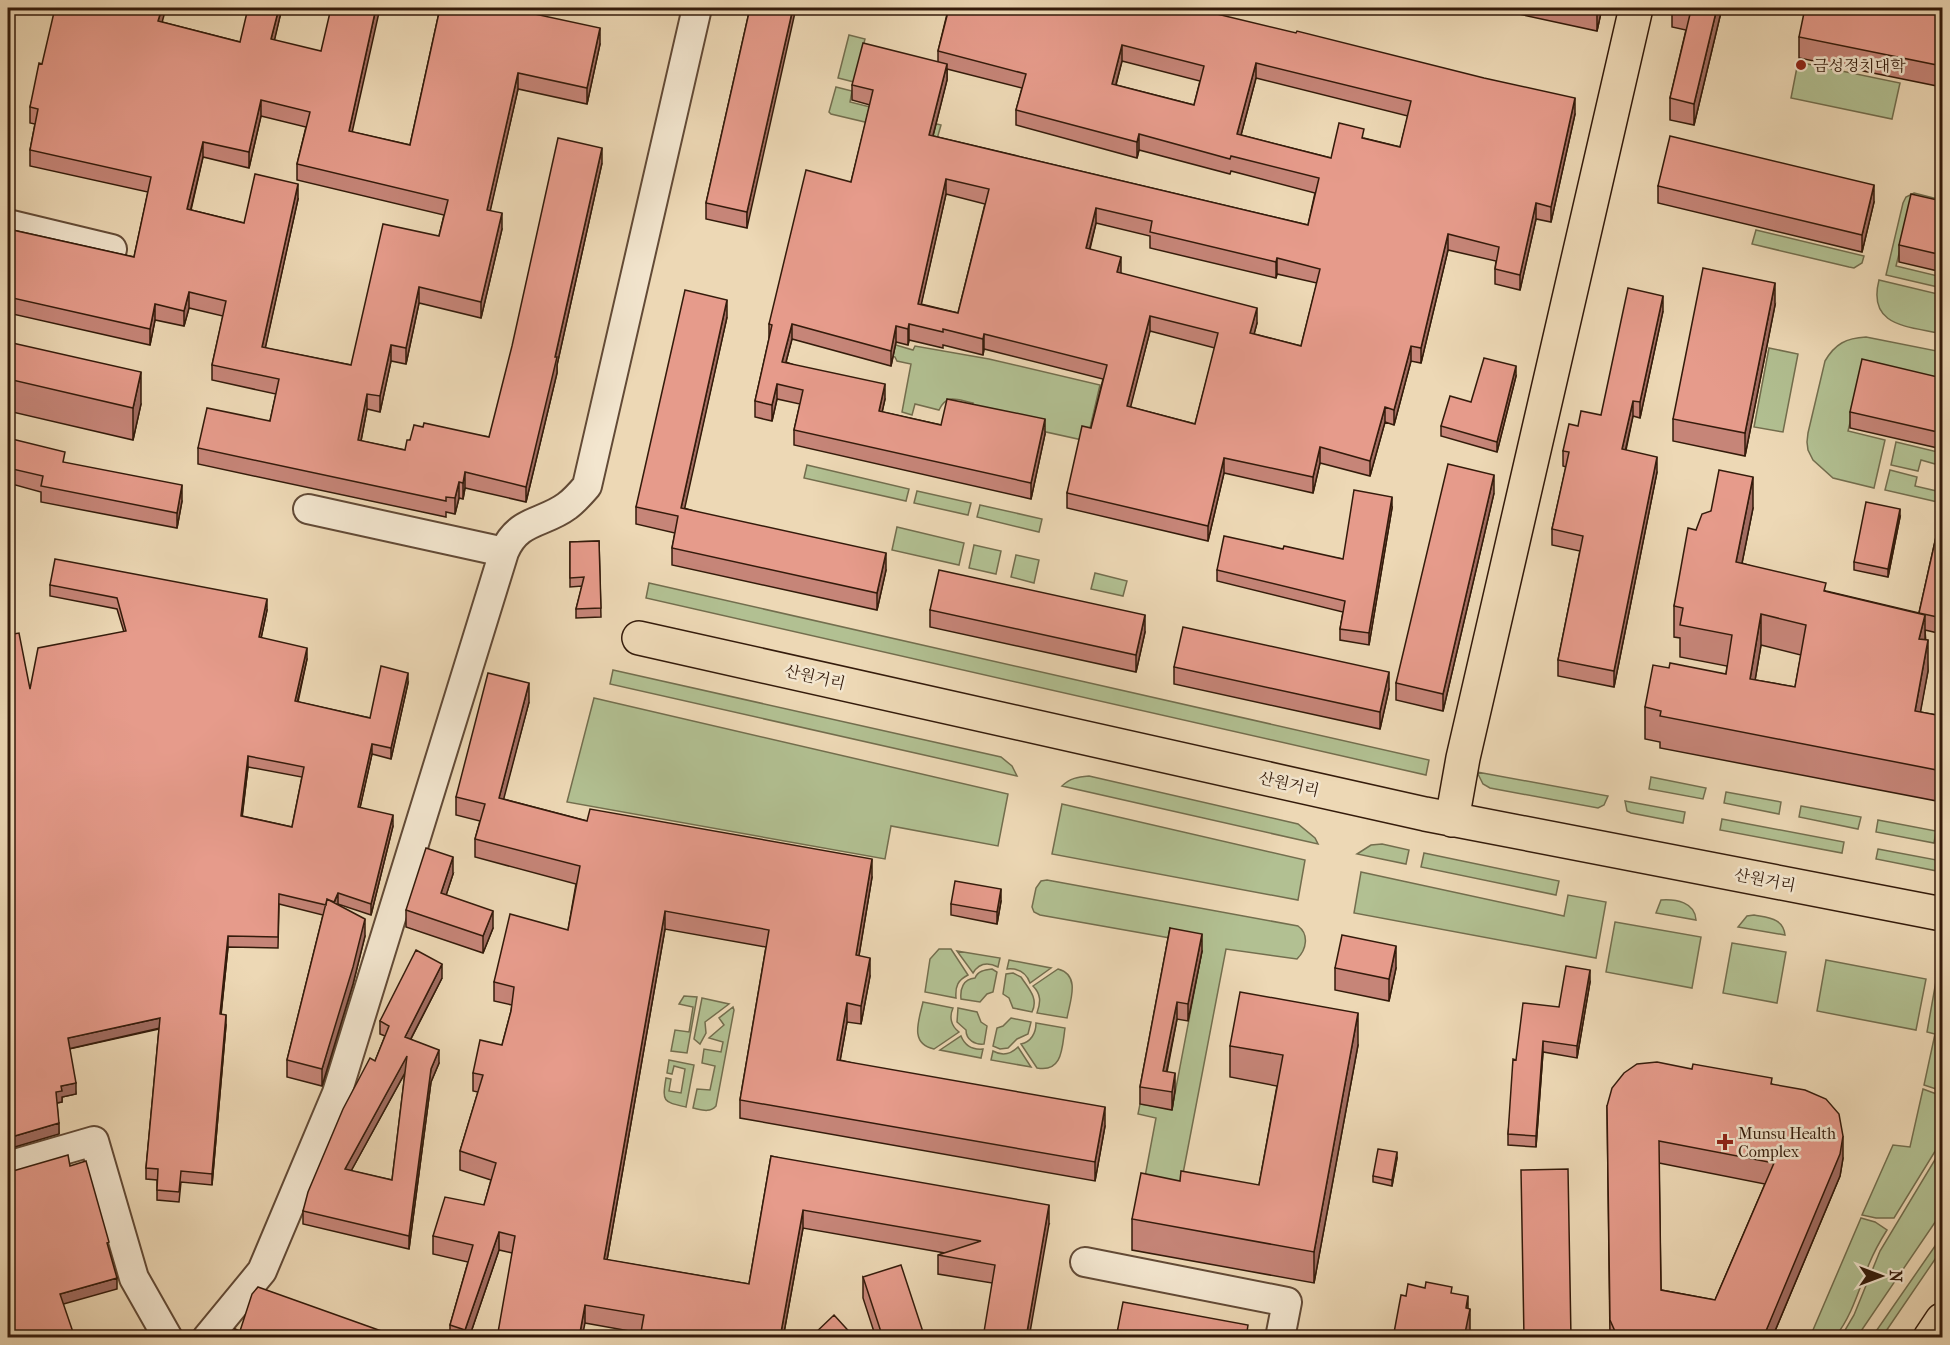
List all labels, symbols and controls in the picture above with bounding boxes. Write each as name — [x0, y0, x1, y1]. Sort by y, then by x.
place label: 금성정치대학 — [1813, 56, 1906, 75]
marker: 금성정치대학 — [1794, 58, 1808, 72]
street label: 산원거리 — [783, 661, 847, 693]
street label: 산원거리 — [1257, 768, 1321, 800]
street label: 산원거리 — [1733, 865, 1797, 895]
place label: Munsu Health Complex — [1738, 1124, 1836, 1161]
marker: Munsu Health Complex — [1716, 1133, 1734, 1151]
north arrow — [1851, 1246, 1911, 1306]
text: N — [1886, 1270, 1905, 1283]

